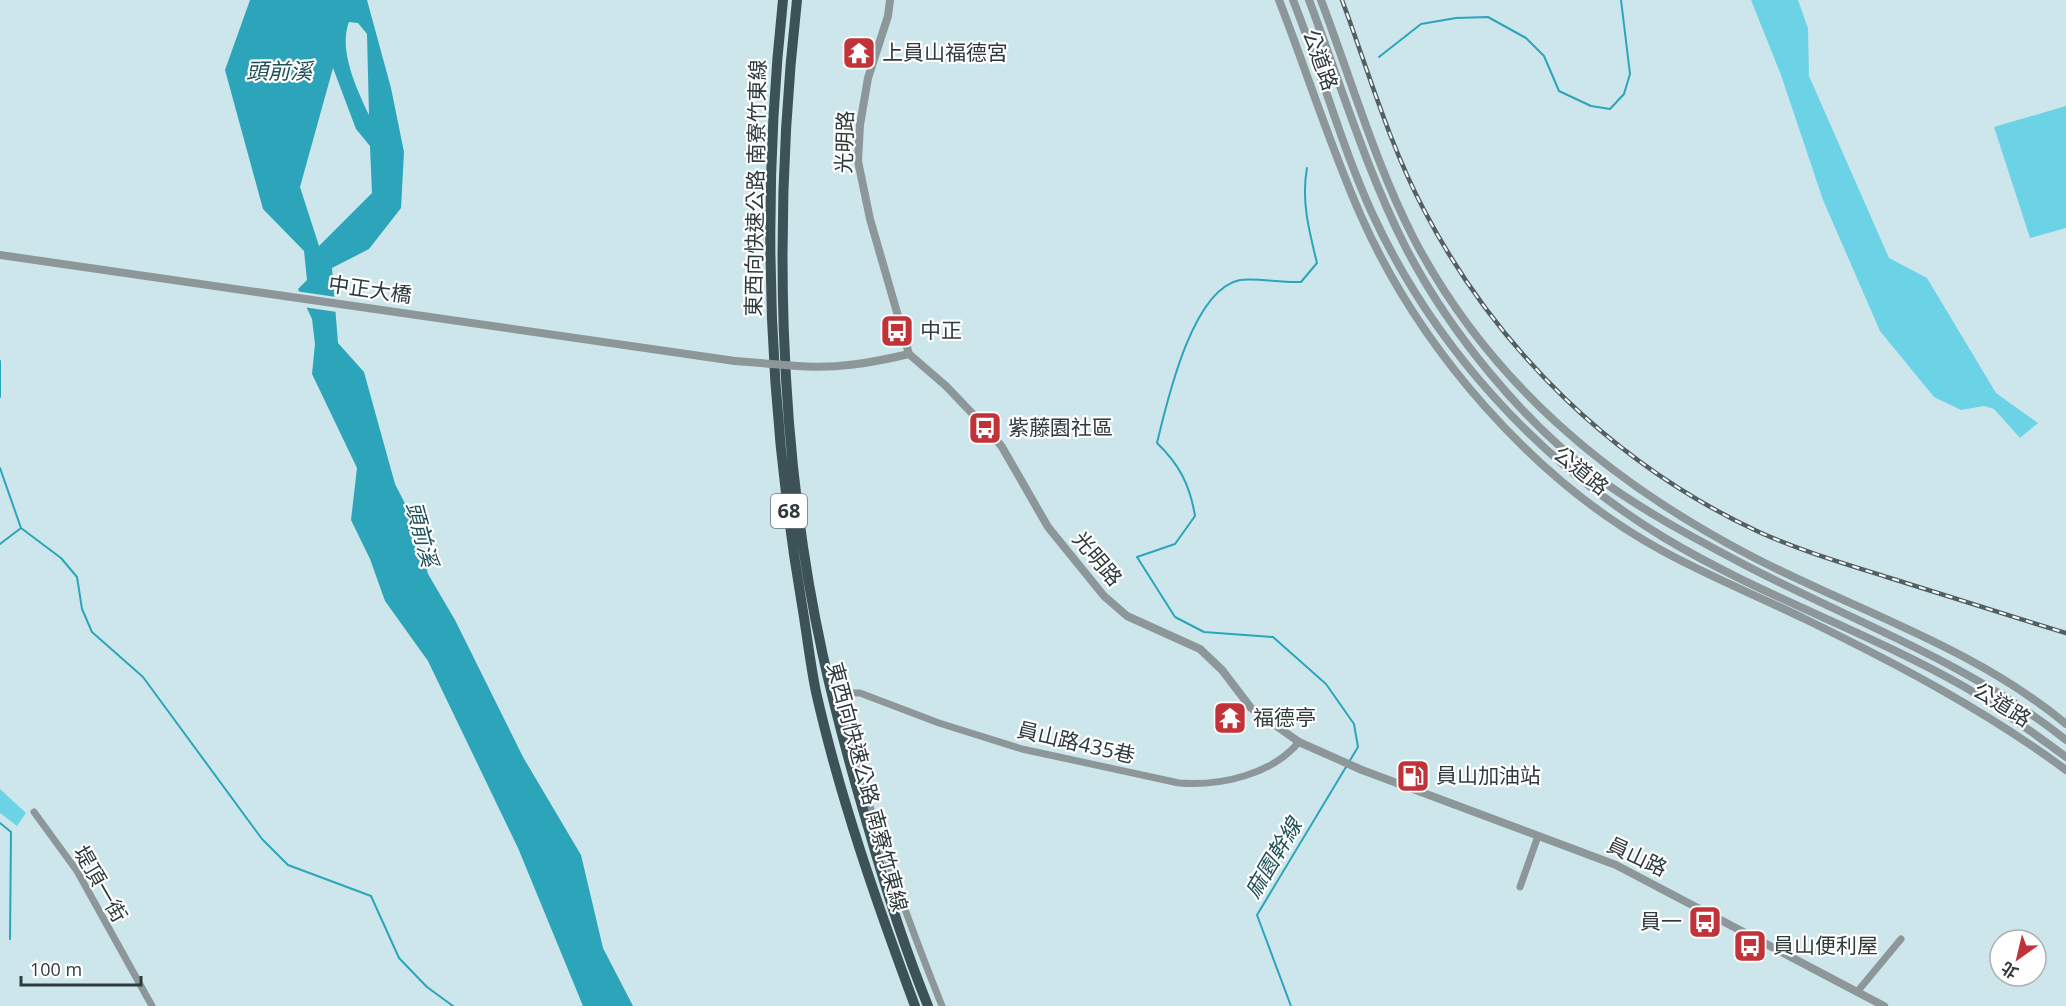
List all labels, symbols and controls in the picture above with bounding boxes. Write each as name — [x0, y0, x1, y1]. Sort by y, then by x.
street label: 公道路 — [1297, 25, 1345, 94]
temple icon: 上員山福德宮 — [841, 35, 877, 71]
place label: 上員山福德宮 — [882, 38, 1008, 66]
water label: 頭前溪 — [246, 55, 315, 85]
street label: 東西向快速公路 南寮竹東線 — [739, 59, 771, 317]
street label: 光明路 — [829, 110, 859, 174]
street label: 中正大橋 — [327, 269, 414, 309]
bus stop icon: 中正 — [879, 313, 915, 349]
place label: 中正 — [920, 316, 962, 344]
bus stop icon: 紫藤園社區 — [967, 410, 1003, 446]
place label: 紫藤園社區 — [1008, 413, 1113, 441]
street label: 公道路 — [1548, 440, 1615, 501]
road number: 68 — [771, 494, 807, 528]
water label: 頭前溪 — [400, 498, 447, 572]
street label: 光明路 — [1067, 525, 1129, 591]
street label: 東西向快速公路 南寮竹東線 — [821, 659, 915, 915]
street label: 公道路 — [1968, 676, 2037, 733]
temple icon: 福德亭 — [1212, 700, 1248, 736]
place label: 福德亭 — [1253, 703, 1316, 731]
street label: 員山路435巷 — [1015, 715, 1138, 769]
fuel station icon: 員山加油站 — [1395, 758, 1431, 794]
place label: 員山加油站 — [1436, 761, 1541, 789]
water label: 麻園幹線 — [1237, 809, 1309, 903]
street label: 員山路 — [1603, 830, 1672, 882]
street label: 堤頂一街 — [68, 840, 134, 927]
bus stop icon: 員一 — [1687, 904, 1723, 940]
place label: 員一 — [1640, 907, 1682, 935]
bus stop icon: 員山便利屋 — [1732, 928, 1768, 964]
north arrow — [1988, 928, 2048, 988]
place label: 員山便利屋 — [1773, 931, 1878, 959]
scale bar — [21, 949, 141, 987]
text: 100 m — [30, 957, 82, 981]
text: 北 — [1997, 957, 2022, 984]

